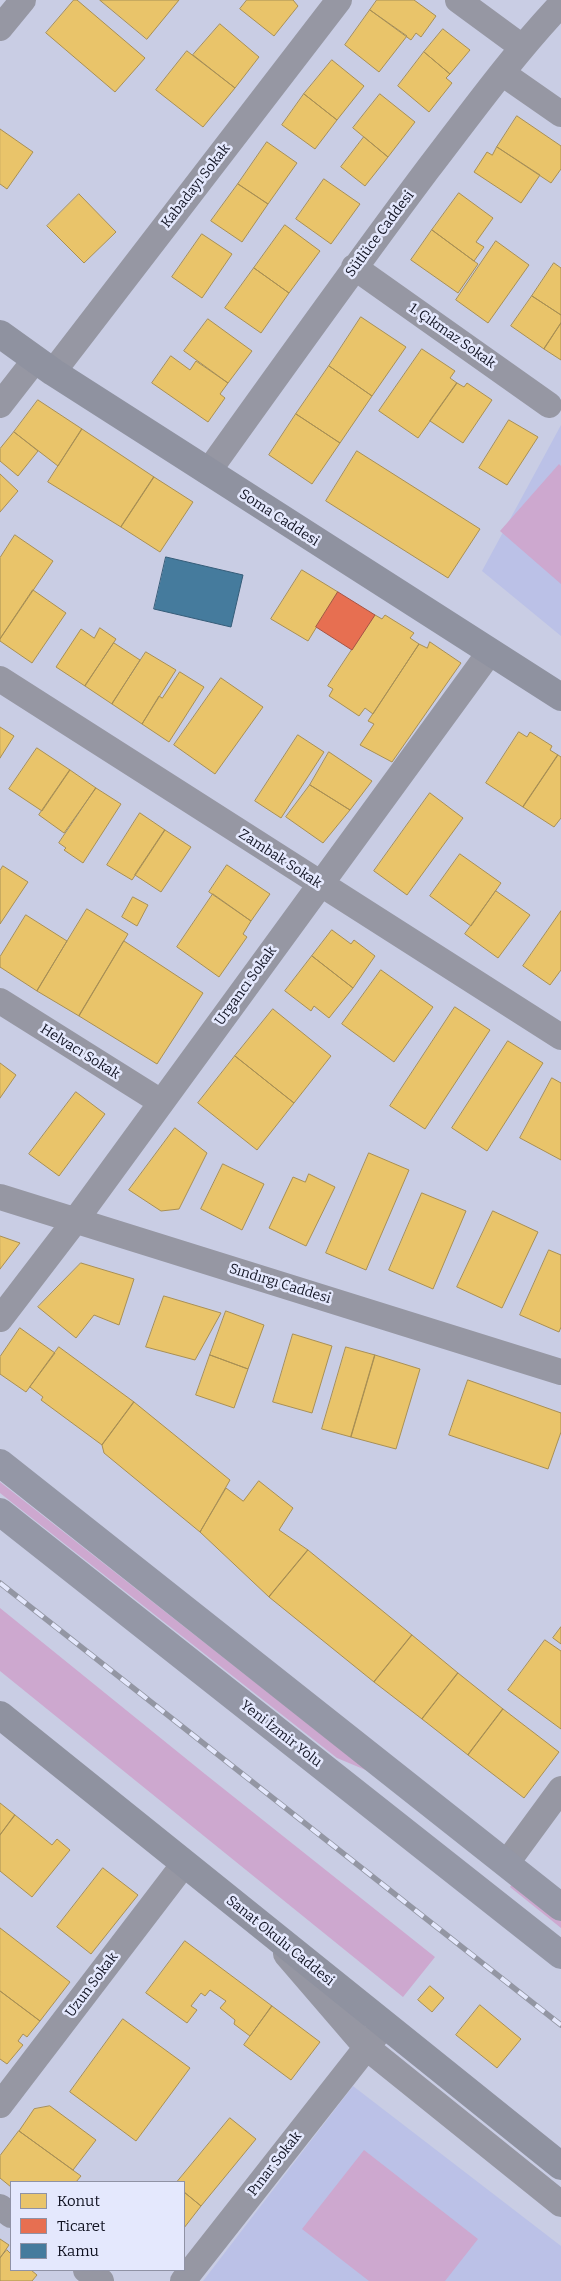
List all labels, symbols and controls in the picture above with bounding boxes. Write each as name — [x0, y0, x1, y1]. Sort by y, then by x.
street label: Kabadayı Sokak — [158, 141, 234, 231]
street label: Sütlüce Caddesi — [342, 188, 418, 280]
street label: 1. Çıkmaz Sokak — [405, 300, 499, 372]
street label: Soma Caddesi — [236, 486, 322, 550]
street label: Zambak Sokak — [235, 826, 325, 892]
street label: Urgancı Sokak — [212, 943, 280, 1029]
street label: Helvacı Sokak — [37, 1021, 123, 1083]
street label: Sındırgı Caddesi — [227, 1261, 333, 1307]
street label: Yeni İzmir Yolu — [237, 1697, 325, 1771]
street label: Sanat Okulu Caddesi — [223, 1892, 337, 1990]
street label: Uzun Sokak — [62, 1949, 122, 2021]
street label: Pınar Sokak — [245, 2128, 305, 2200]
legend — [10, 2181, 185, 2271]
text: Konut — [57, 2192, 100, 2210]
text: Ticaret — [57, 2217, 105, 2235]
text: Kamu — [57, 2242, 99, 2260]

